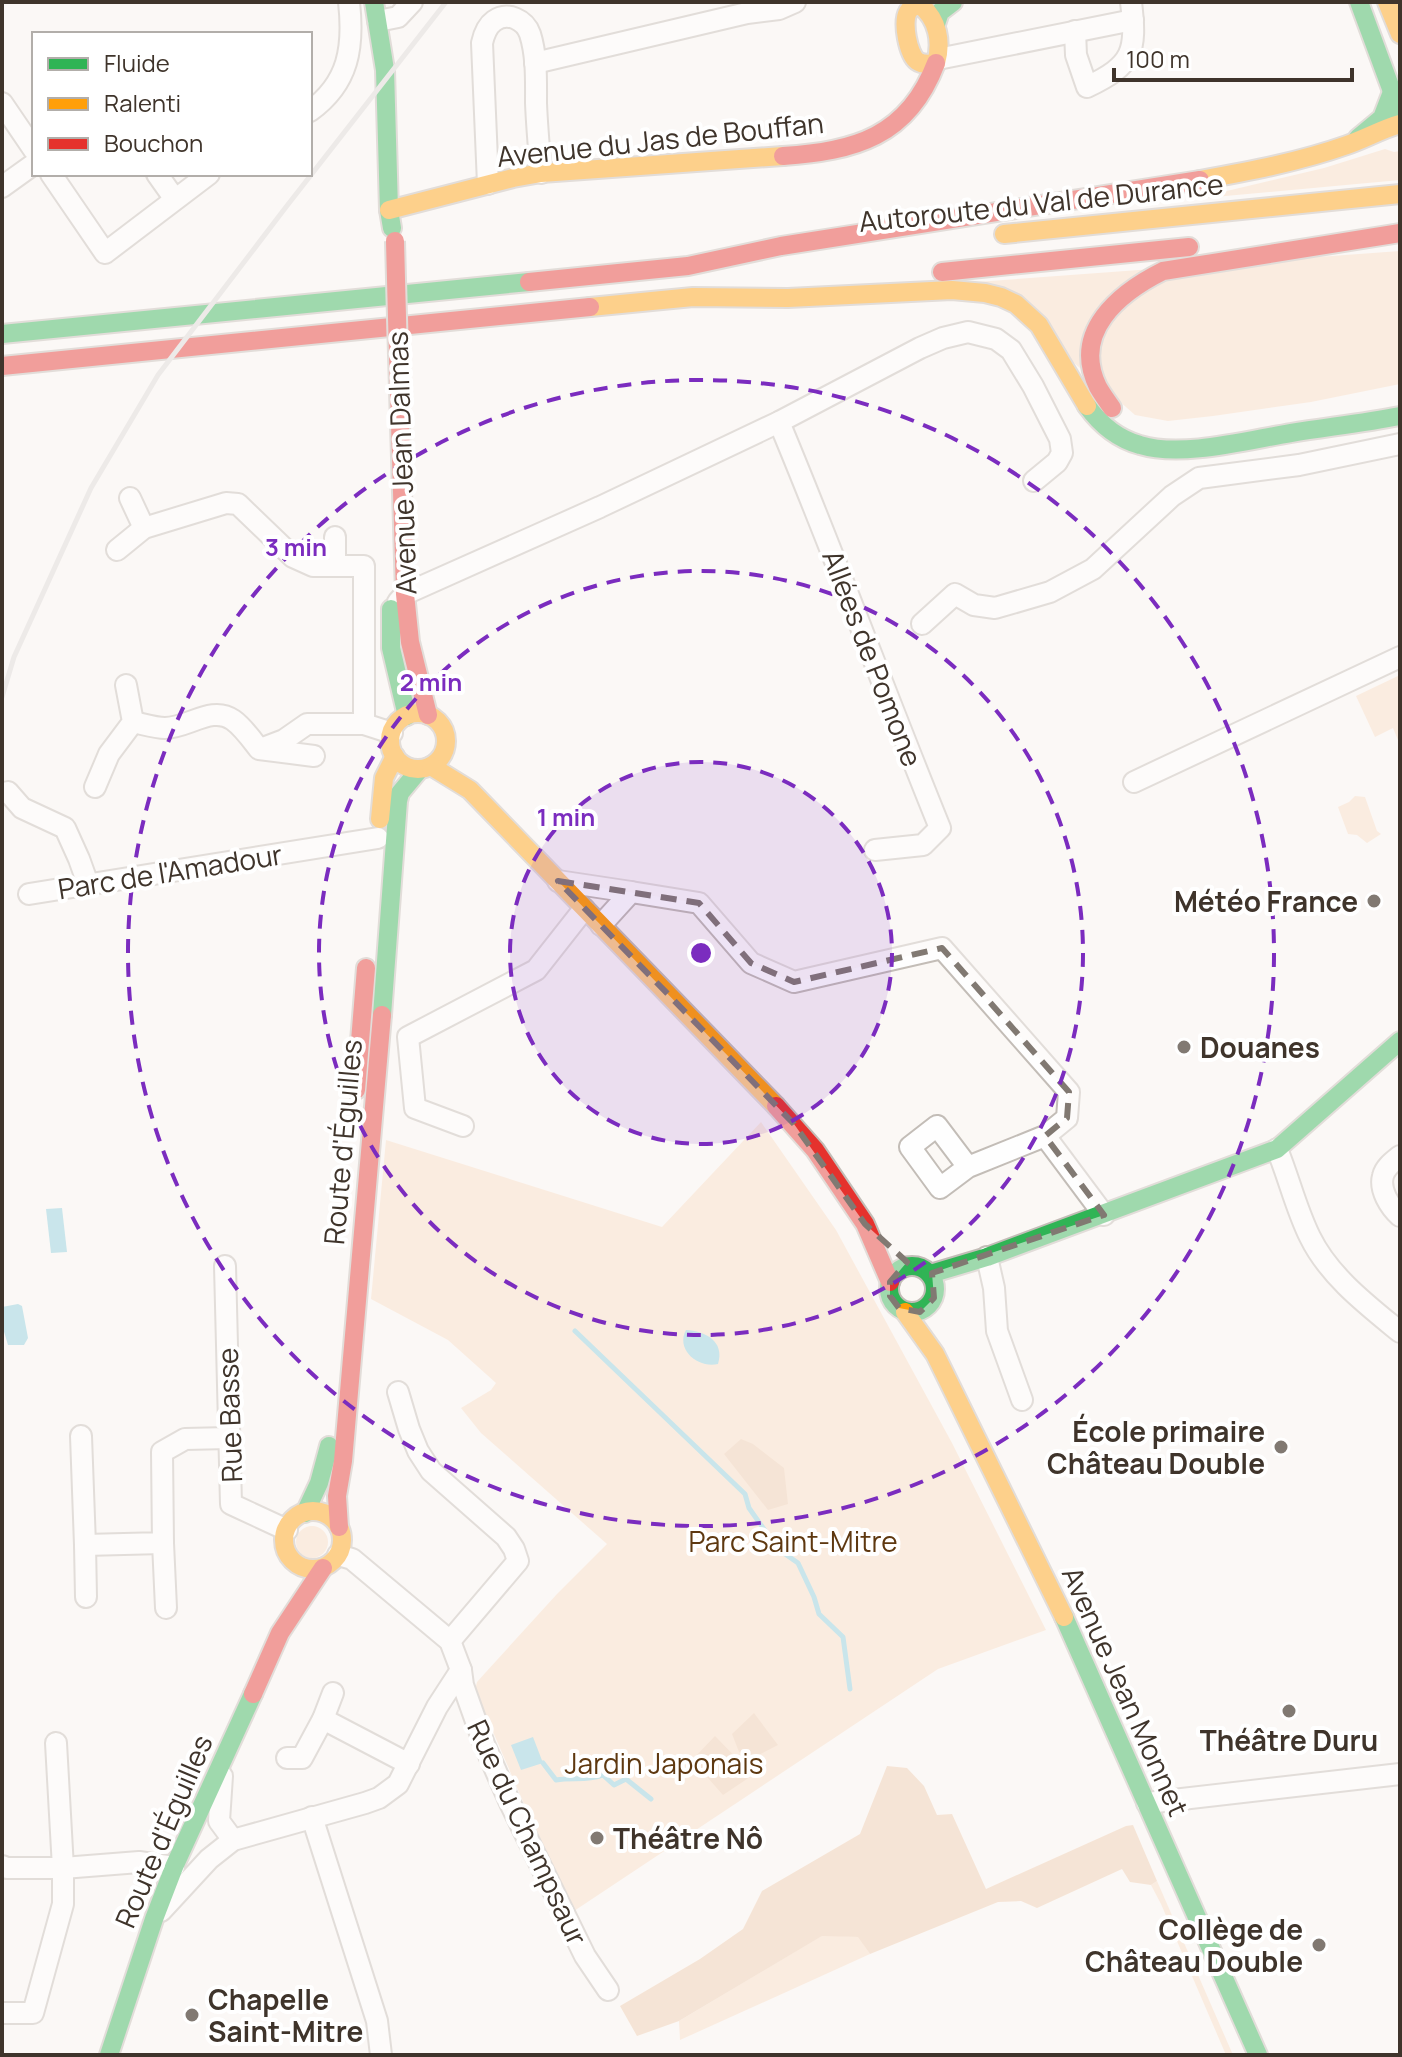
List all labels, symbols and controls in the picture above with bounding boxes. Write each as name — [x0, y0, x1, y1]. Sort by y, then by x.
legend — [32, 32, 312, 176]
scale bar — [1114, 32, 1352, 82]
text: 100 m — [1126, 42, 1190, 75]
text: Fluide — [104, 46, 170, 79]
text: Ralenti — [104, 86, 181, 119]
street label: Avenue du Jas de Bouffan — [495, 103, 825, 175]
text: Bouchon — [104, 126, 203, 159]
street label: Autoroute du Val de Durance — [857, 164, 1225, 240]
street label: Avenue Jean Dalmas — [377, 331, 425, 595]
text: 3 min — [265, 530, 327, 563]
street label: Allées de Pomone — [814, 544, 932, 772]
text: 2 min — [400, 665, 462, 698]
text: 1 min — [537, 800, 595, 833]
street label: Parc de l'Amadour — [55, 835, 285, 907]
place label: Météo France — [1174, 882, 1358, 920]
marker: Météo France — [1365, 892, 1383, 910]
centre of rings — [687, 939, 715, 967]
place label: Douanes — [1200, 1028, 1320, 1066]
street label: Route d'Éguilles — [314, 1038, 370, 1246]
marker: Douanes — [1175, 1038, 1193, 1056]
street label: Rue Basse — [208, 1347, 250, 1483]
place label: École primaire Château Double — [1047, 1412, 1265, 1482]
marker: École primaire Château Double — [1272, 1438, 1290, 1456]
park label: Parc Saint-Mitre — [688, 1522, 898, 1560]
street label: Avenue Jean Monnet — [1054, 1560, 1198, 1822]
marker: Théâtre Duru — [1280, 1702, 1298, 1720]
street label: Rue du Champsaur — [459, 1713, 597, 1951]
place label: Théâtre Duru — [1200, 1721, 1378, 1759]
street label: Route d'Éguilles — [105, 1729, 221, 1933]
park label: Jardin Japonais — [565, 1744, 763, 1782]
place label: Théâtre Nô — [613, 1819, 763, 1857]
marker: Théâtre Nô — [588, 1829, 606, 1847]
place label: Collège de Château Double — [1085, 1910, 1303, 1980]
marker: Collège de Château Double — [1310, 1936, 1328, 1954]
place label: Chapelle Saint-Mitre — [208, 1980, 363, 2050]
marker: Chapelle Saint-Mitre — [183, 2006, 201, 2024]

